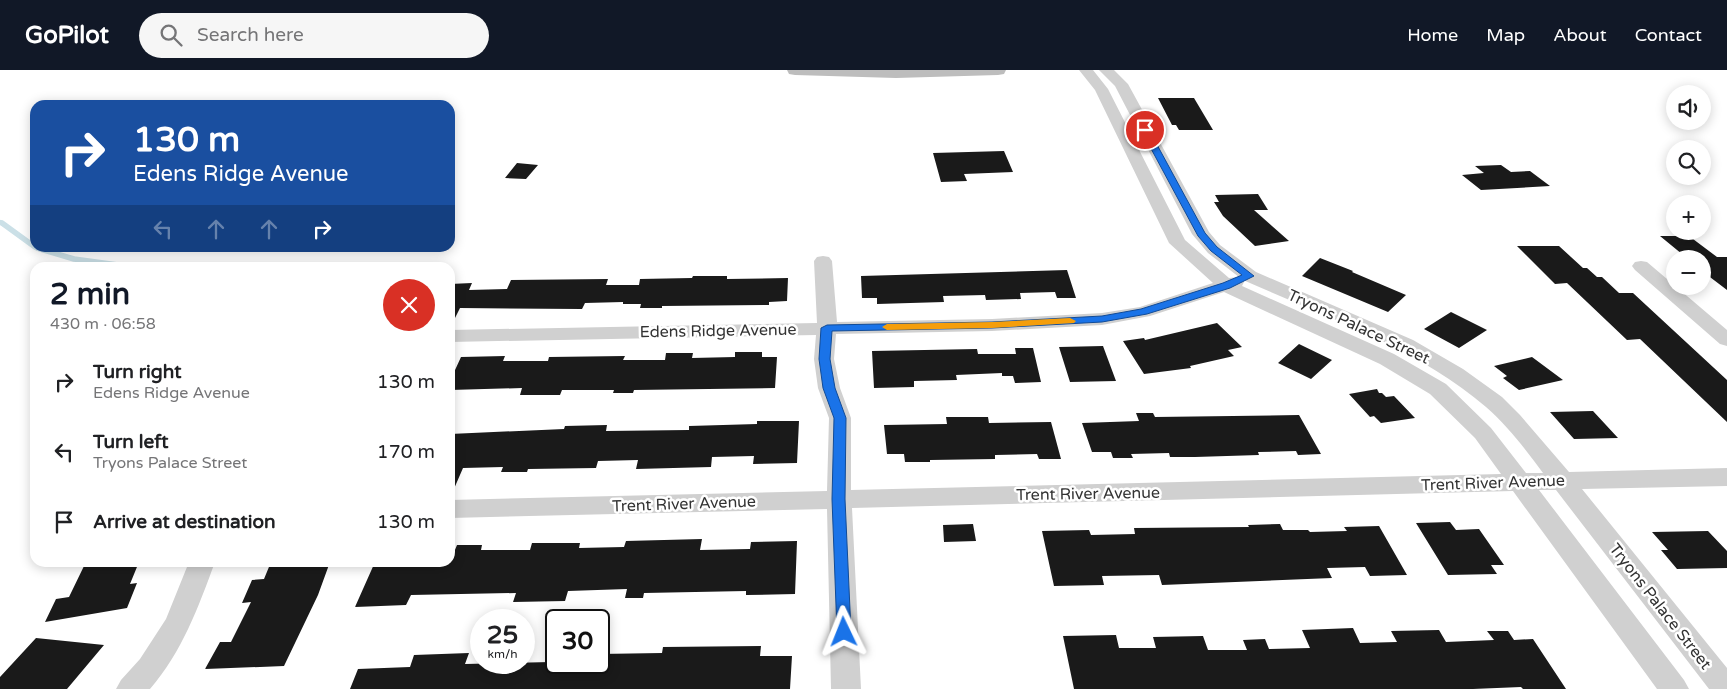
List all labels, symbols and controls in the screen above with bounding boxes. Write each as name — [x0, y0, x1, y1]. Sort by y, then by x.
search box — [139, 13, 489, 58]
text: GoPilot — [25, 21, 109, 50]
icon: search — [157, 21, 185, 49]
text: Search here — [197, 24, 304, 46]
text: Home — [1407, 24, 1458, 46]
text: Map — [1486, 24, 1525, 46]
text: About — [1553, 24, 1607, 46]
text: Contact — [1635, 24, 1702, 46]
map controls — [1666, 85, 1711, 295]
button: sound — [1666, 85, 1711, 130]
pin — [1124, 109, 1166, 151]
icon: arrive — [1131, 116, 1159, 144]
text: 130 m — [133, 119, 240, 161]
icon: right — [50, 120, 115, 185]
button: search — [1666, 140, 1711, 185]
text: Edens Ridge Avenue — [133, 161, 349, 187]
button: + — [1666, 195, 1711, 240]
icon: left — [149, 215, 177, 243]
icon: ahead — [202, 215, 230, 243]
icon: ahead — [255, 215, 283, 243]
icon: right — [308, 215, 336, 243]
button: − — [1666, 250, 1711, 295]
text: 2 min — [50, 276, 130, 313]
button: close — [383, 279, 435, 331]
street label: Tryons Palace Street — [1284, 285, 1433, 369]
text: 430 m · 06:58 — [50, 314, 156, 334]
street label: Edens Ridge Avenue — [639, 320, 797, 342]
text: Turn right — [93, 361, 181, 383]
icon: right — [50, 368, 78, 396]
text: 130 m — [377, 371, 435, 393]
text: Edens Ridge Avenue — [93, 383, 250, 403]
text: Turn left — [93, 431, 169, 453]
icon: left — [50, 438, 78, 466]
text: 170 m — [377, 441, 435, 463]
text: Tryons Palace Street — [93, 453, 247, 473]
street label: Trent River Avenue — [1421, 470, 1565, 496]
street label: Trent River Avenue — [1016, 483, 1160, 505]
street label: Trent River Avenue — [612, 491, 756, 517]
icon: arrive — [50, 508, 78, 536]
text: Arrive at destination — [93, 511, 276, 533]
text: 130 m — [377, 511, 435, 533]
street label: Tryons Palace Street — [1605, 540, 1716, 674]
position arrow — [817, 605, 869, 657]
speed limit sign: 30 — [545, 609, 610, 674]
text: 25 — [487, 620, 518, 650]
text: km/h — [487, 647, 518, 661]

